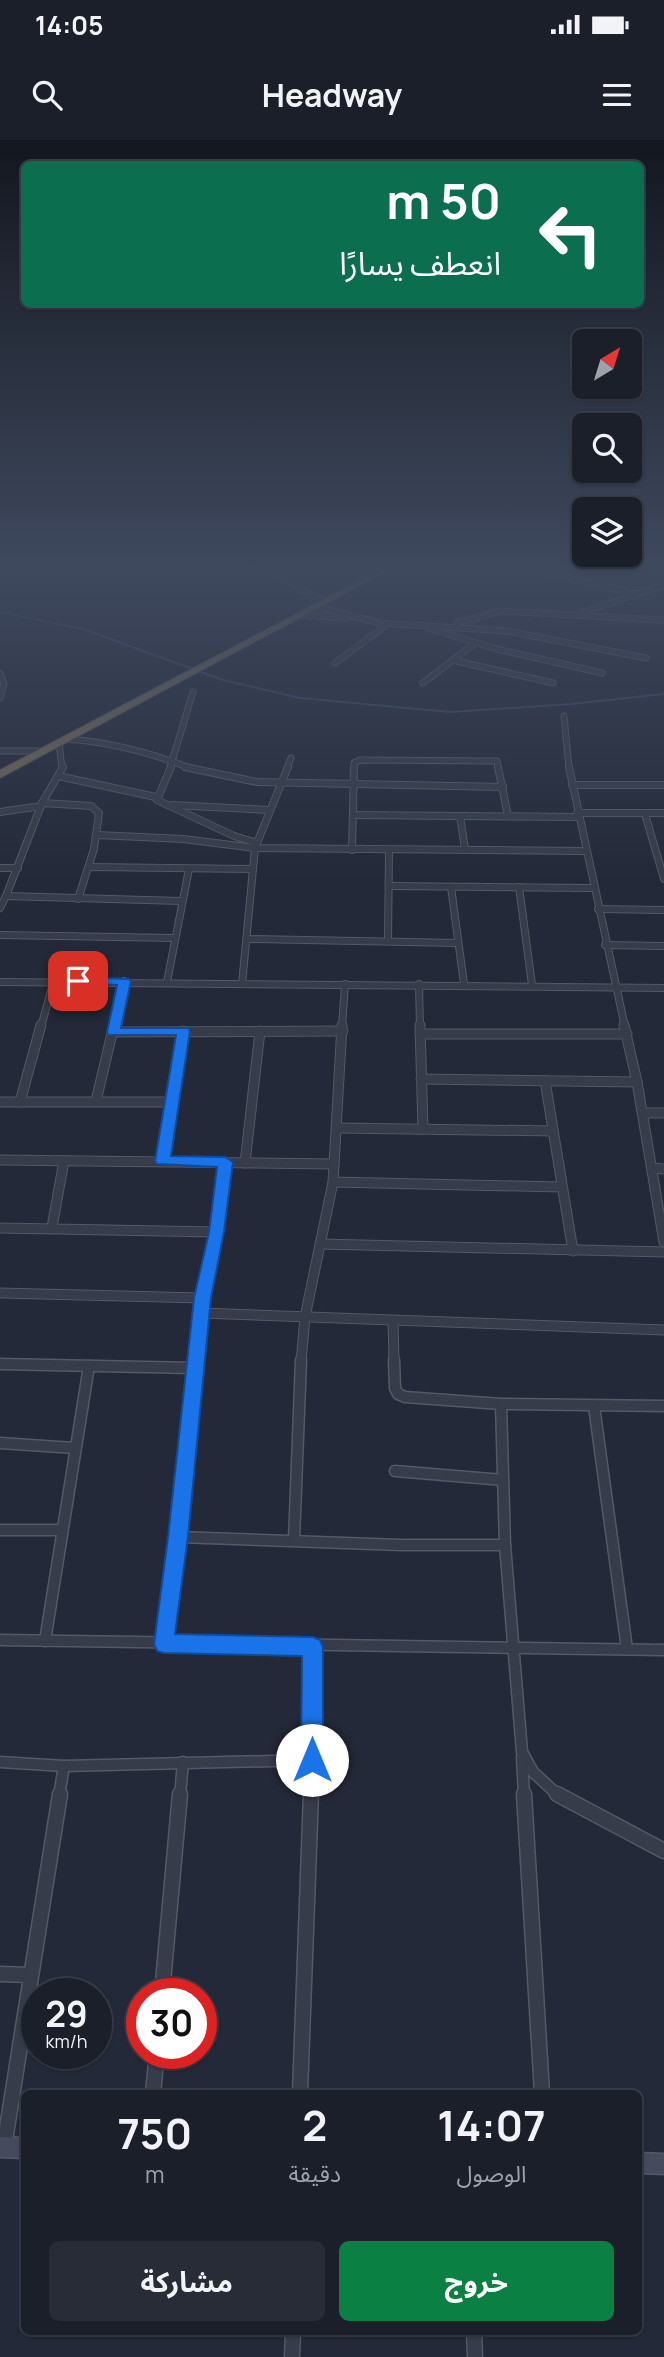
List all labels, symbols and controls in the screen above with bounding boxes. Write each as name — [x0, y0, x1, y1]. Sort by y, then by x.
text: 14:05 — [35, 7, 103, 43]
text: Headway — [262, 73, 402, 117]
icon: search — [28, 76, 66, 114]
icon: menu — [598, 76, 636, 114]
text: 50 m — [386, 167, 501, 234]
icon: left — [525, 189, 616, 280]
text: انعطف يسارًا — [339, 241, 501, 285]
north arrow — [572, 329, 642, 399]
map controls — [572, 329, 642, 567]
button: search — [572, 413, 642, 483]
button: layers — [572, 497, 642, 567]
pin — [48, 951, 108, 1011]
icon: arrive — [59, 962, 97, 1000]
position arrow — [275, 1723, 349, 1797]
speed limit sign: 30 — [126, 1978, 217, 2069]
text: 29 — [45, 1990, 88, 2038]
text: km/h — [46, 2029, 87, 2053]
text: 2 — [302, 2096, 327, 2154]
text: 14:07 — [437, 2096, 546, 2154]
text: 750 — [117, 2104, 192, 2162]
text: دقيقة — [288, 2157, 341, 2189]
text: الوصول — [456, 2157, 526, 2189]
text: m — [145, 2158, 165, 2190]
button: مشاركة — [49, 2241, 325, 2321]
button: خروج — [339, 2241, 614, 2321]

